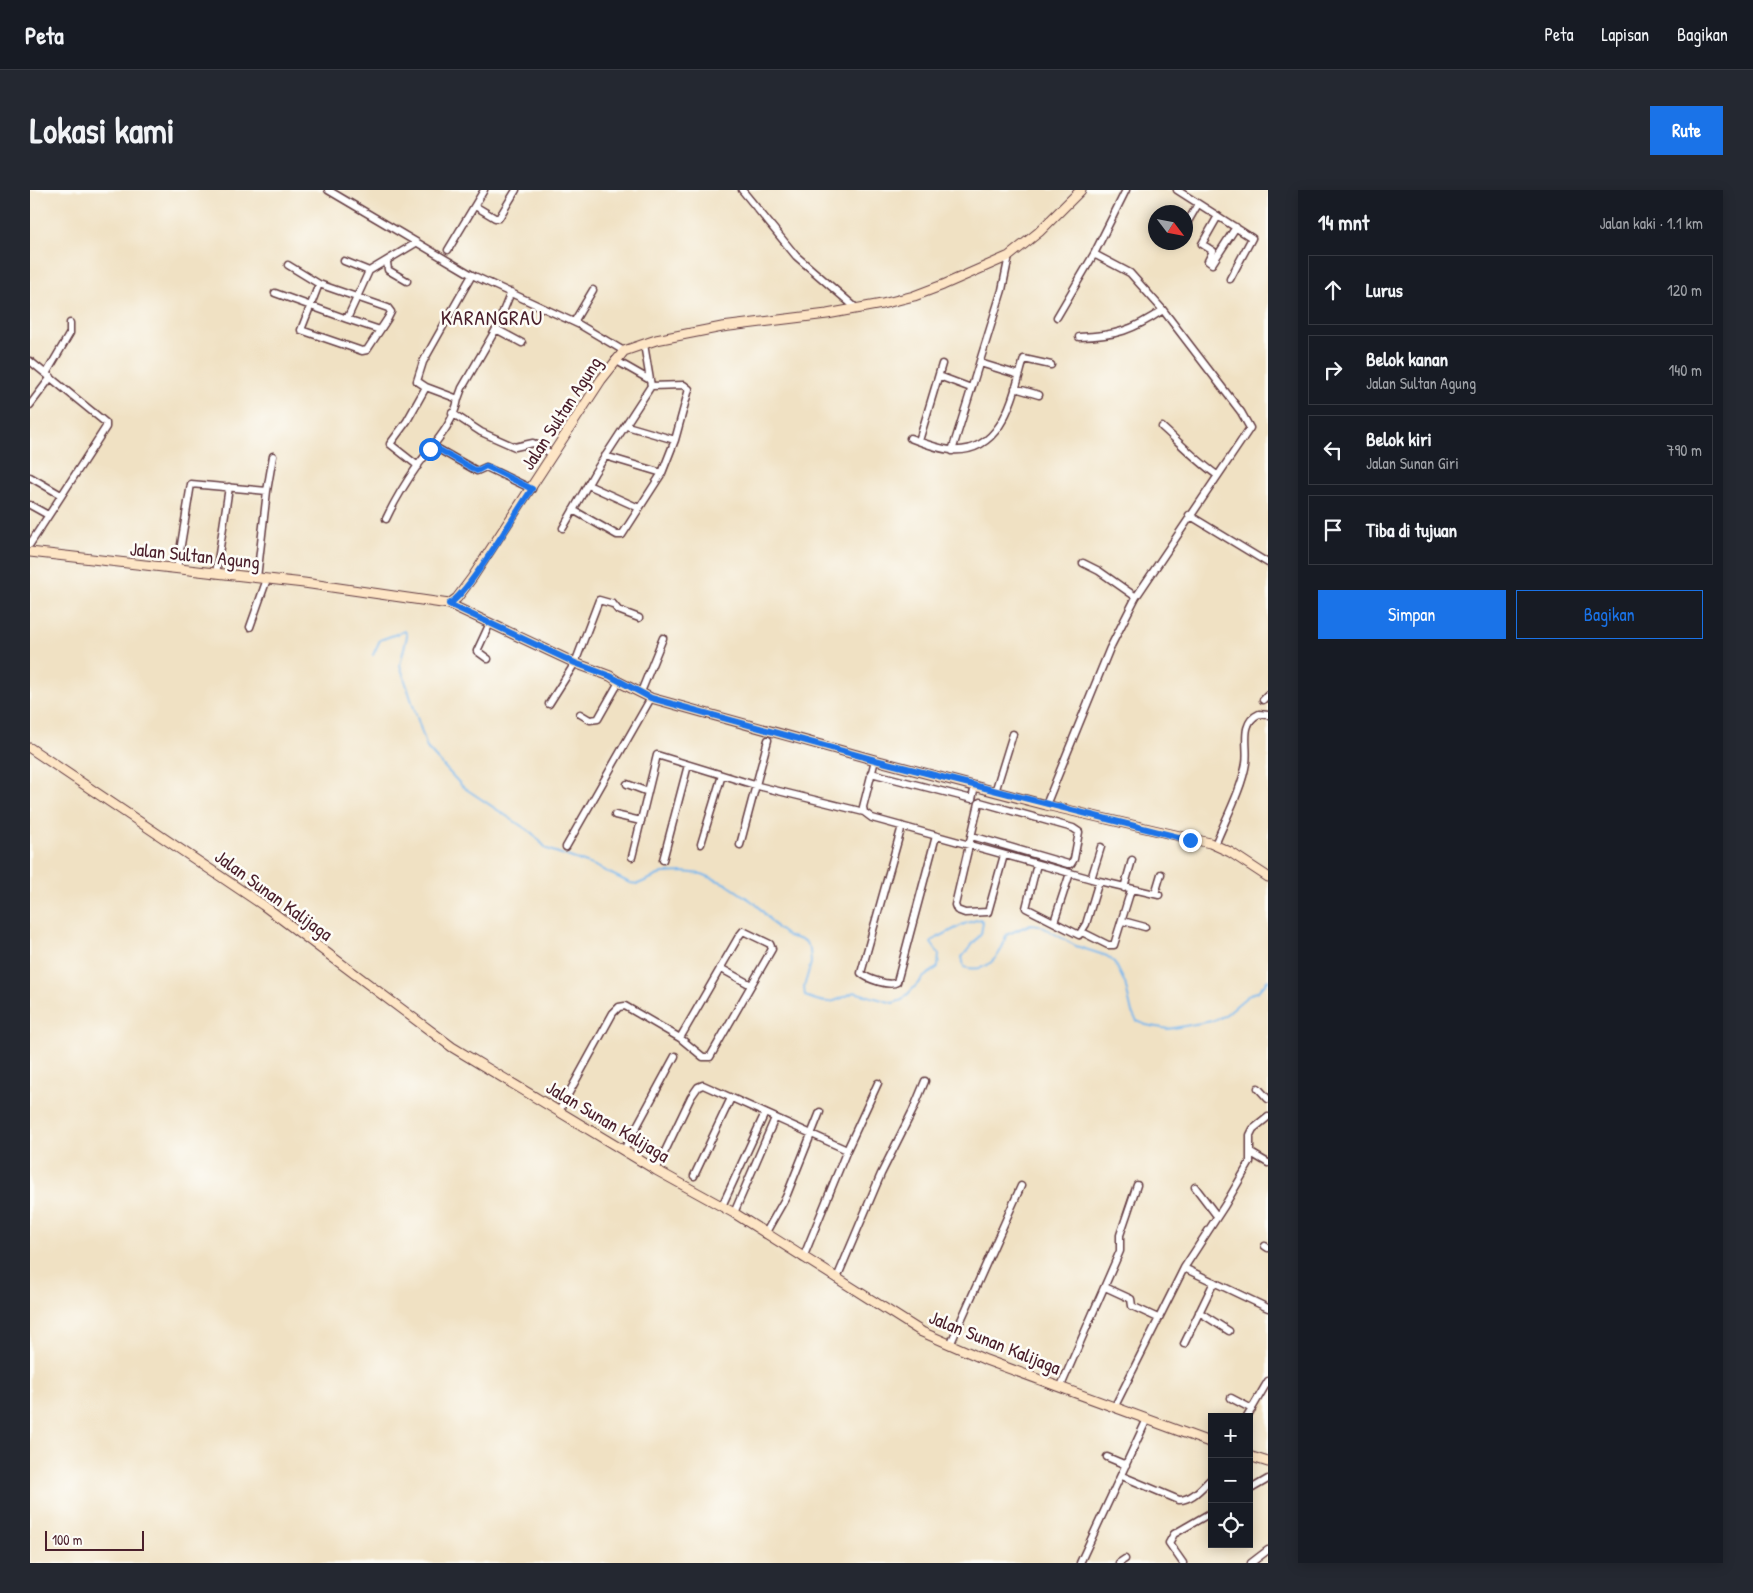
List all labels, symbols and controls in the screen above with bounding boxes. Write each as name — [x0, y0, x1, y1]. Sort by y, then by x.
text: Peta — [25, 19, 64, 51]
text: Peta — [1544, 22, 1573, 47]
text: Lapisan — [1601, 22, 1649, 47]
text: Bagikan — [1677, 22, 1728, 47]
button: Rute — [1650, 106, 1723, 155]
text: Lokasi kami — [30, 107, 175, 154]
north arrow — [1148, 205, 1193, 250]
text: 14 mnt — [1318, 208, 1369, 237]
text: Jalan kaki · 1.1 km — [1599, 212, 1703, 234]
icon: ahead — [1319, 276, 1347, 304]
text: Lurus — [1366, 277, 1403, 303]
text: 120 m — [1667, 279, 1702, 301]
district label: KARANGRAU — [441, 303, 543, 332]
text: Belok kanan — [1366, 346, 1448, 372]
street label: Jalan Sultan Agung — [515, 351, 607, 475]
icon: right — [1319, 356, 1347, 384]
text: 140 m — [1668, 359, 1702, 381]
text: Jalan Sultan Agung — [1366, 372, 1476, 394]
text: Belok kiri — [1366, 426, 1432, 452]
icon: left — [1319, 436, 1347, 464]
route start — [419, 438, 442, 461]
text: 790 m — [1666, 439, 1702, 461]
text: Jalan Sunan Giri — [1366, 452, 1459, 474]
icon: arrive — [1319, 516, 1347, 544]
text: Tiba di tujuan — [1366, 517, 1457, 543]
street label: Jalan Sultan Agung — [129, 535, 261, 575]
button: Simpan — [1318, 590, 1506, 639]
button: Bagikan — [1516, 590, 1703, 639]
route end — [1179, 829, 1202, 852]
street label: Jalan Sunan Kalijaga — [210, 843, 339, 947]
street label: Jalan Sunan Kalijaga — [541, 1074, 675, 1168]
street label: Jalan Sunan Kalijaga — [925, 1304, 1065, 1380]
map controls — [1208, 1413, 1253, 1548]
button: + — [1208, 1413, 1253, 1458]
button: − — [1208, 1458, 1253, 1503]
button: locate — [1208, 1503, 1253, 1548]
scale bar — [45, 1528, 144, 1551]
text: 100 m — [52, 1530, 82, 1549]

